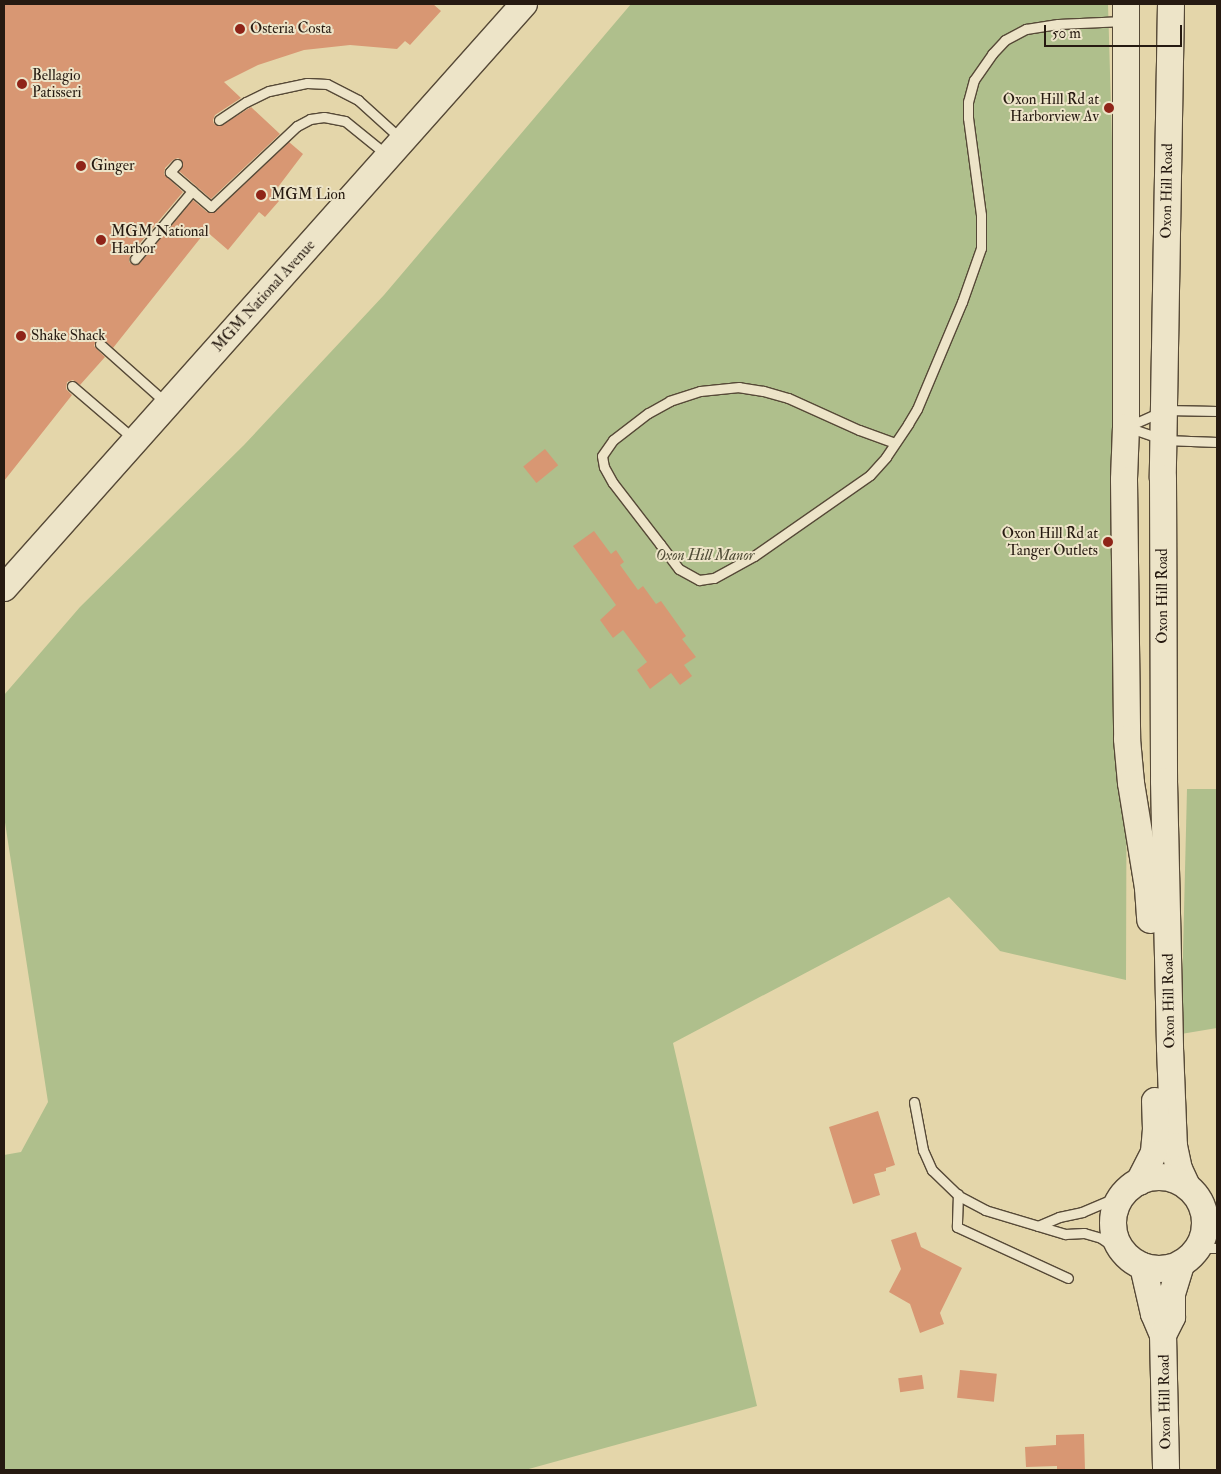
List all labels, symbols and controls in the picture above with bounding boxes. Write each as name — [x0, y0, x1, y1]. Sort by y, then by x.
scale bar — [1046, 15, 1184, 47]
place label: Osteria Costa — [250, 20, 332, 38]
marker: Osteria Costa — [234, 23, 246, 35]
text: 50 m — [1052, 24, 1081, 43]
place label: Bellagio Patisseri — [32, 66, 82, 101]
marker: Bellagio Patisseri — [16, 78, 28, 90]
place label: Oxon Hill Rd at Harborview Av — [1003, 90, 1099, 125]
marker: Oxon Hill Rd at Harborview Av — [1103, 102, 1115, 114]
street label: Oxon Hill Road — [1157, 143, 1177, 239]
place label: Ginger — [91, 157, 135, 175]
marker: Ginger — [75, 160, 87, 172]
place label: MGM Lion — [271, 186, 345, 204]
marker: MGM Lion — [255, 189, 267, 201]
place label: MGM National Harbor — [111, 222, 209, 257]
marker: MGM National Harbor — [95, 234, 107, 246]
street label: MGM National Avenue — [209, 236, 319, 356]
place label: Shake Shack — [31, 327, 105, 345]
marker: Shake Shack — [15, 330, 27, 342]
place label: Oxon Hill Rd at Tanger Outlets — [1002, 524, 1098, 559]
marker: Oxon Hill Rd at Tanger Outlets — [1102, 536, 1114, 548]
park label: Oxon Hill Manor — [656, 547, 754, 565]
street label: Oxon Hill Road — [1154, 548, 1172, 644]
street label: Oxon Hill Road — [1159, 953, 1179, 1049]
street label: Oxon Hill Road — [1155, 1354, 1175, 1450]

